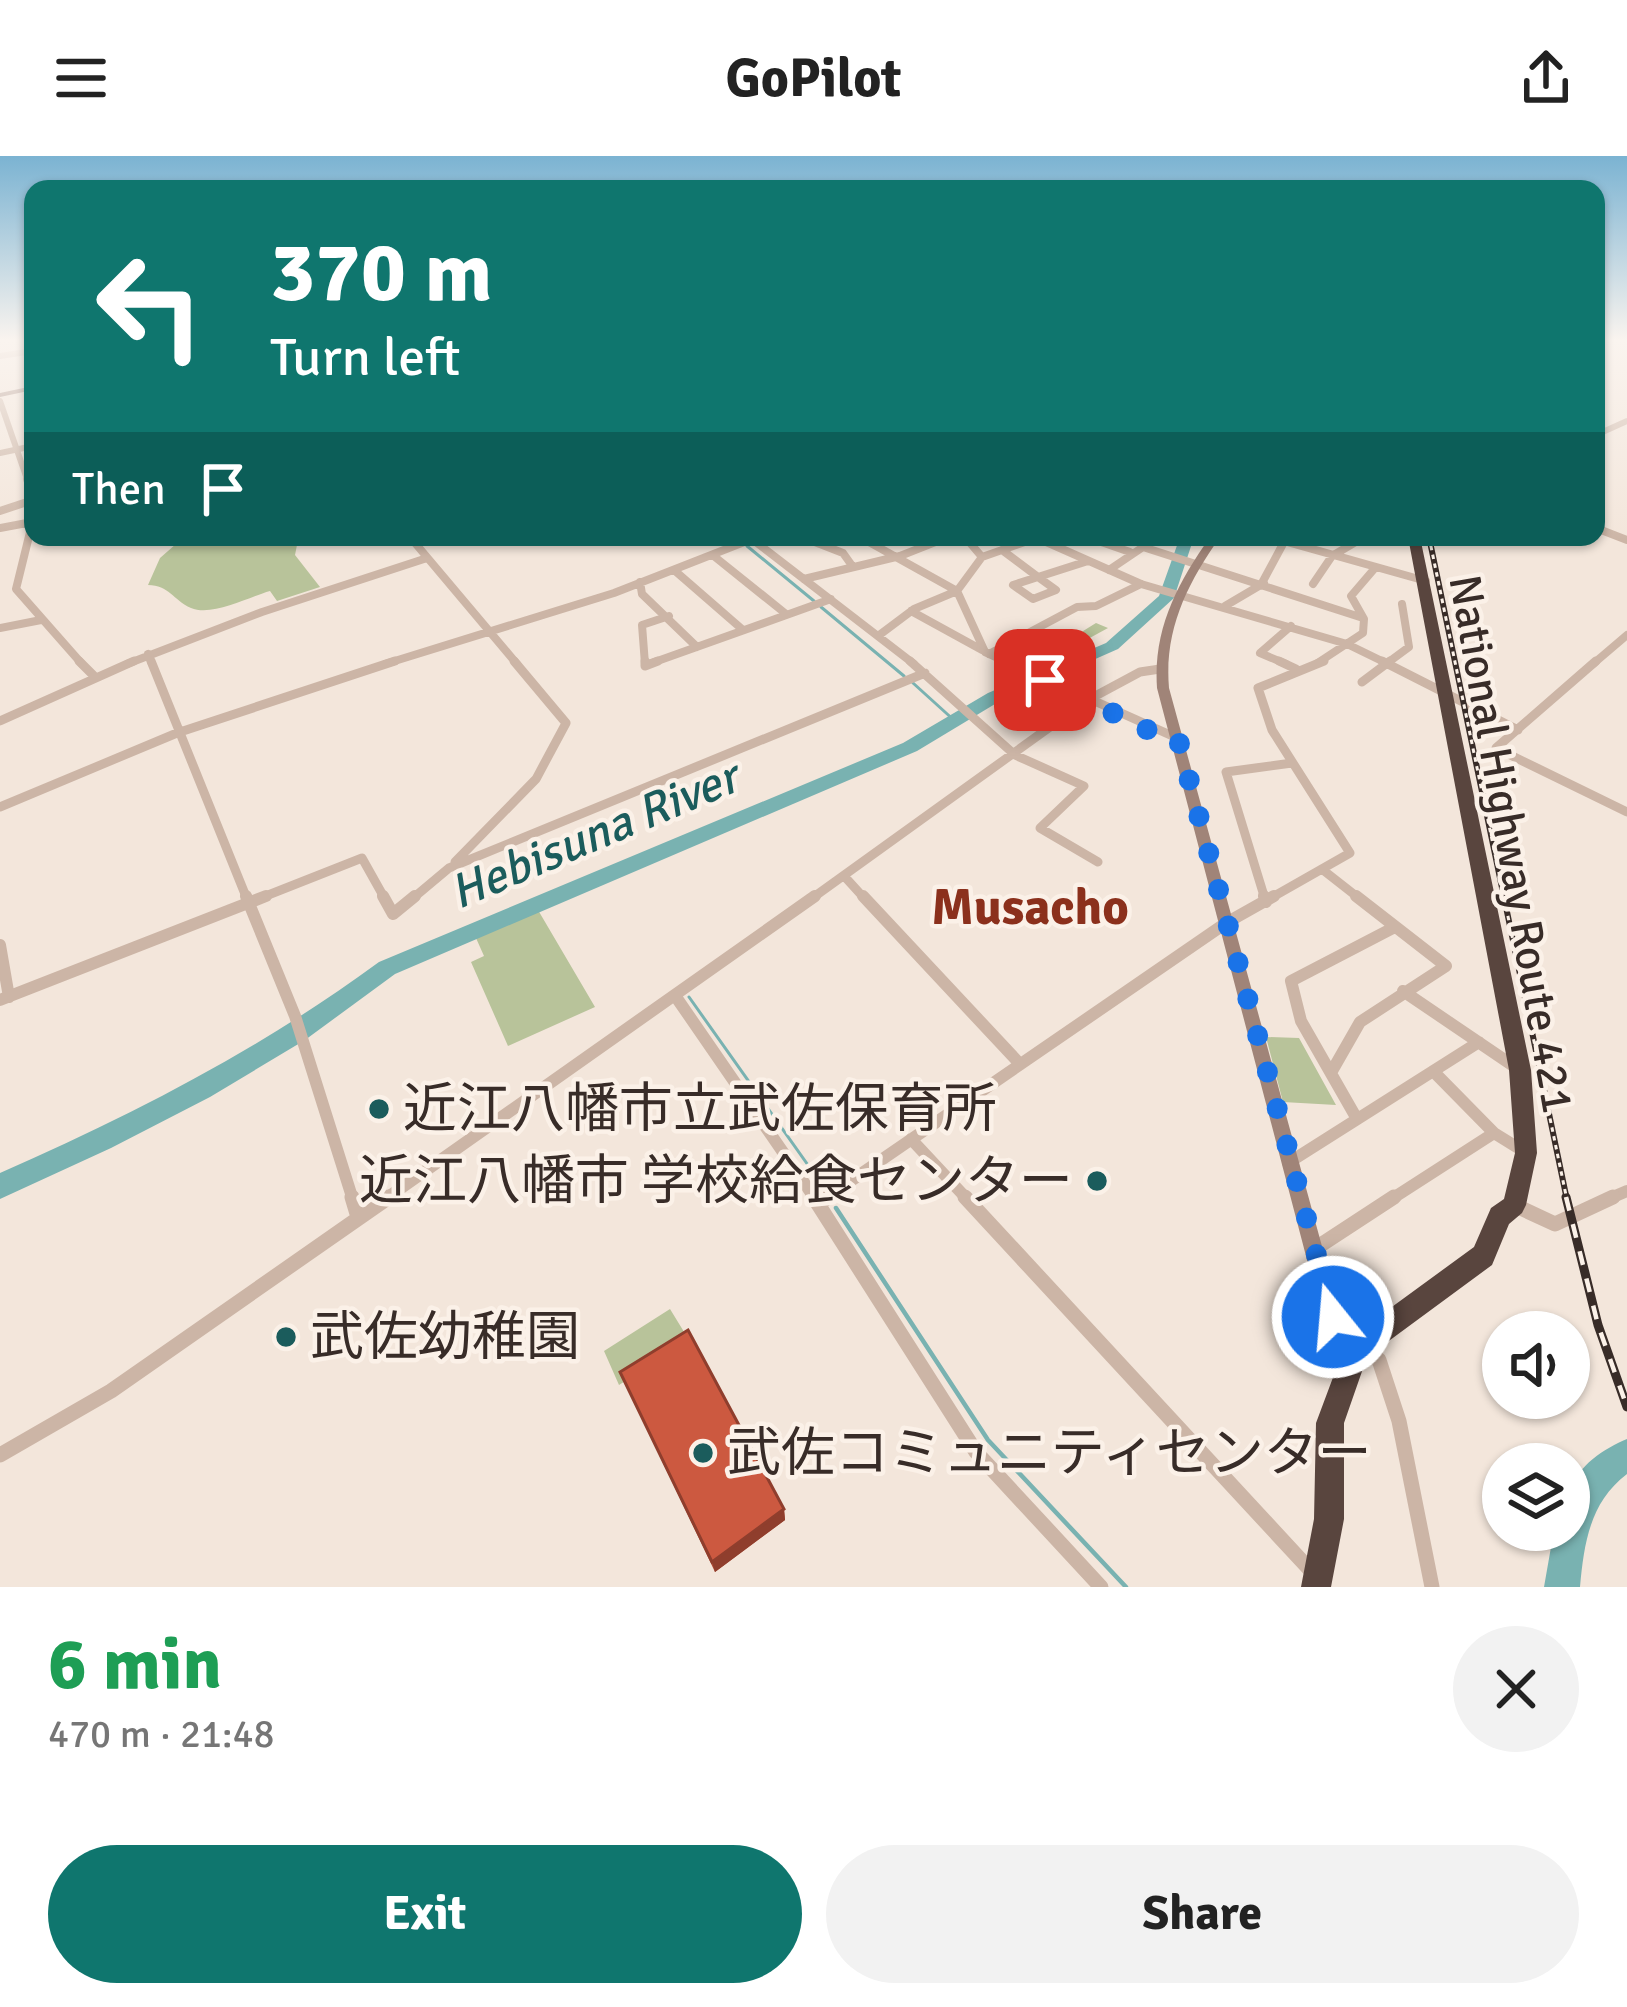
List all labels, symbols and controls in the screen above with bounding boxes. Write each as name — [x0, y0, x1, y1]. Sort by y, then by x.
icon: menu — [48, 45, 114, 111]
text: GoPilot — [725, 45, 902, 112]
icon: share — [1513, 45, 1579, 111]
text: 370 m — [270, 221, 492, 325]
icon: left — [72, 228, 228, 384]
text: Turn left — [270, 324, 460, 391]
icon: arrive — [190, 456, 256, 522]
text: Then — [72, 462, 166, 517]
street label: National Highway Route 421 — [1437, 571, 1585, 1117]
pin — [994, 629, 1096, 731]
icon: arrive — [1012, 647, 1078, 713]
water label: Hebisuna River — [441, 745, 753, 922]
district label: Musacho — [931, 876, 1129, 939]
place label: 近江八幡市立武佐保育所 — [403, 1076, 997, 1143]
marker: 近江八幡市立武佐保育所 — [366, 1096, 392, 1122]
place label: 近江八幡市 学校給食センター — [359, 1148, 1073, 1215]
marker: 近江八幡市 学校給食センター — [1084, 1168, 1110, 1194]
position arrow — [1270, 1254, 1396, 1380]
place label: 武佐幼稚園 — [310, 1304, 580, 1371]
map controls — [1482, 1311, 1590, 1551]
button: sound — [1482, 1311, 1590, 1419]
marker: 武佐幼稚園 — [273, 1324, 299, 1350]
place label: 武佐コミュニティセンター — [727, 1420, 1372, 1487]
marker: 武佐コミュニティセンター — [690, 1440, 716, 1466]
button: layers — [1482, 1443, 1590, 1551]
text: 6 min — [48, 1620, 222, 1709]
button: close — [1453, 1626, 1579, 1752]
text: 470 m · 21:48 — [48, 1710, 275, 1758]
button: Exit — [48, 1845, 802, 1983]
button: Share — [826, 1845, 1579, 1983]

